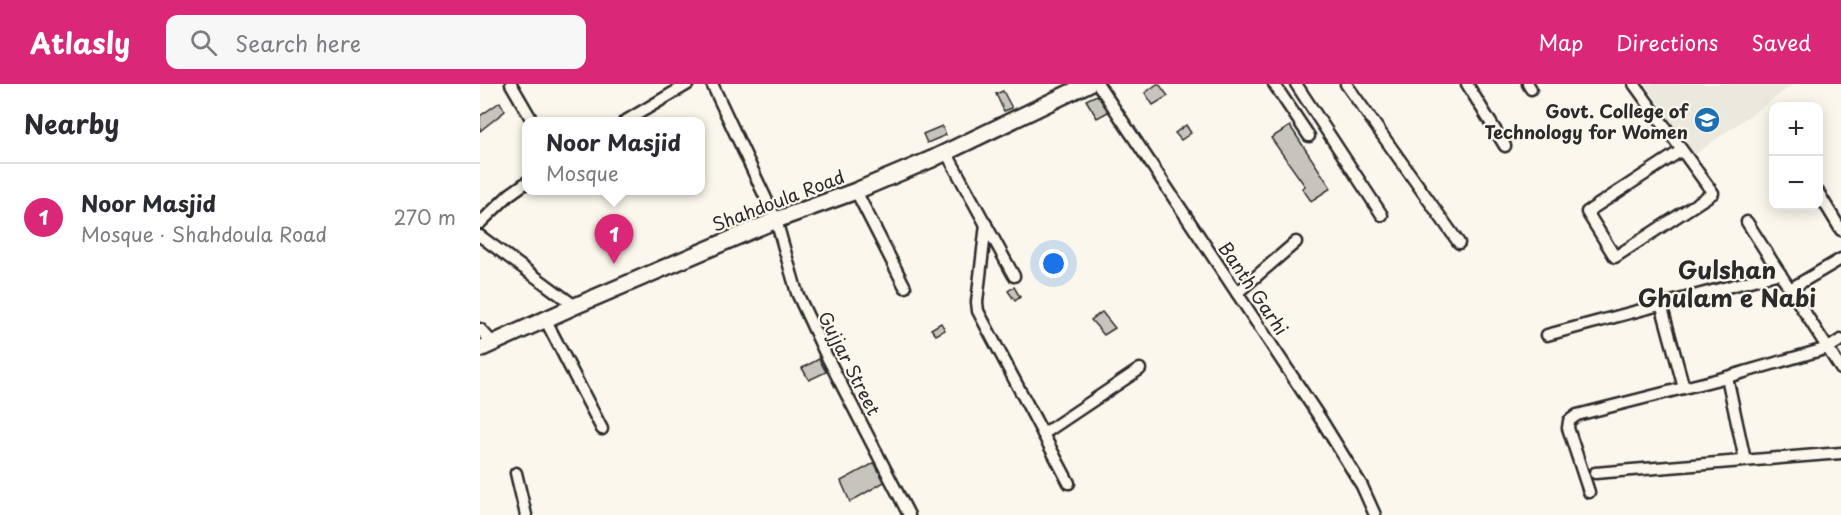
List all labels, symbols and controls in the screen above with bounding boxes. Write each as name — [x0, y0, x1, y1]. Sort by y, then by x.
search box — [166, 15, 586, 69]
text: Atlasly — [30, 21, 130, 64]
icon: search — [187, 26, 220, 59]
text: Search here — [235, 26, 361, 59]
text: Map — [1538, 26, 1583, 58]
text: Directions — [1616, 26, 1718, 58]
text: Saved — [1751, 26, 1811, 58]
place label: Govt. College of Technology for Women — [1484, 97, 1689, 145]
map controls — [1769, 102, 1823, 210]
button: + — [1769, 102, 1823, 156]
text: Nearby — [24, 104, 119, 143]
school or university icon: Govt. College of Technology for Women — [1692, 105, 1722, 135]
popup — [522, 117, 705, 195]
text: Noor Masjid — [546, 125, 681, 158]
button: − — [1769, 156, 1823, 210]
text: Mosque — [546, 158, 619, 188]
street label: Shahdoula Road — [708, 162, 848, 238]
text: Noor Masjid — [81, 186, 216, 219]
text: 1 — [39, 202, 48, 232]
text: 270 m — [393, 202, 456, 232]
pin: 1 — [594, 214, 634, 264]
text: Mosque · Shahdoula Road — [81, 219, 327, 249]
street label: Banth Garhi — [1213, 236, 1295, 340]
your location — [1039, 249, 1068, 278]
district label: Gulshan Ghulam e Nabi — [1638, 251, 1816, 315]
street label: Gujjar Street — [812, 306, 888, 420]

